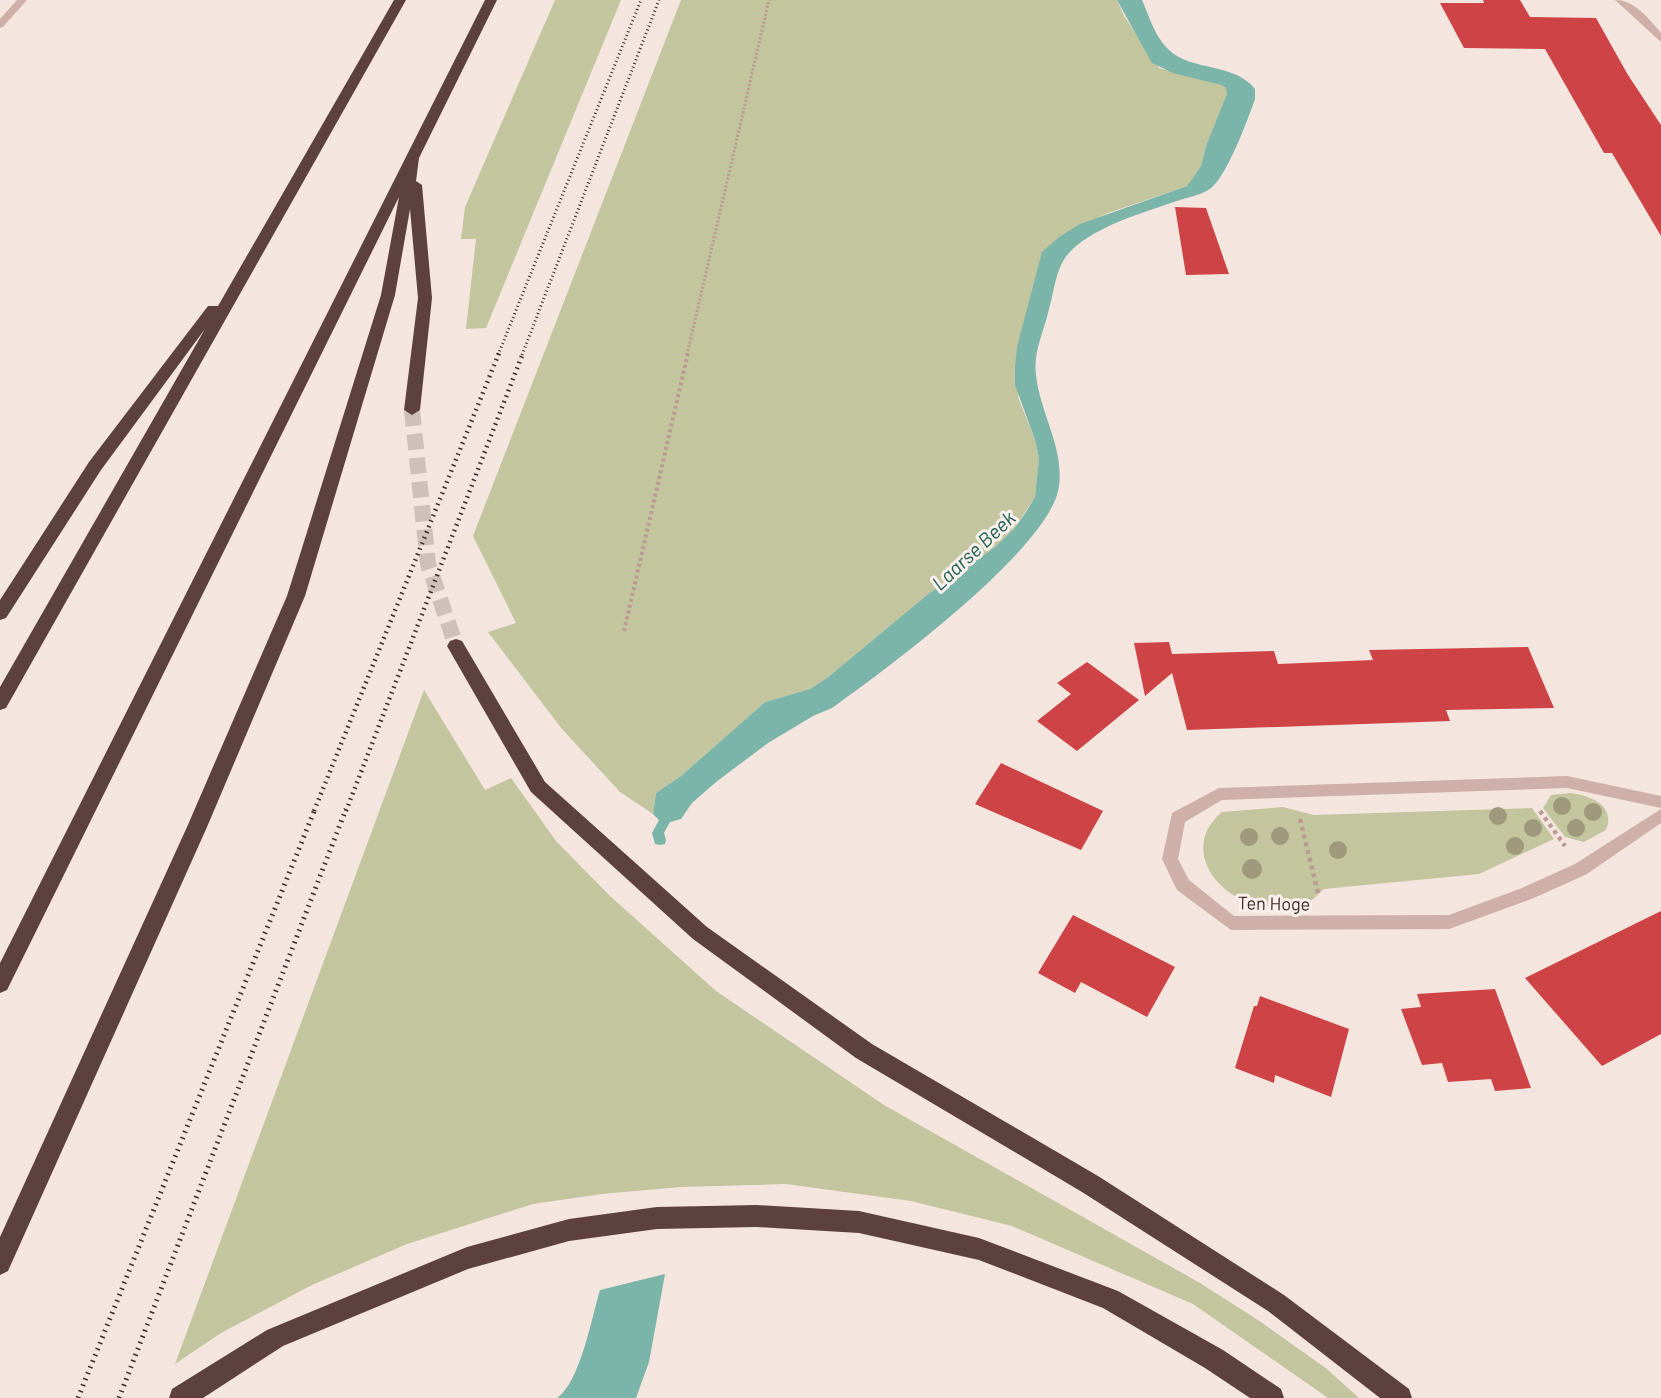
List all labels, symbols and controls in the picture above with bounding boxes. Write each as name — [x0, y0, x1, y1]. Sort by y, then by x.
water label: Laarse Beek — [926, 505, 1020, 595]
street label: Ten Hoge — [1237, 891, 1311, 915]

